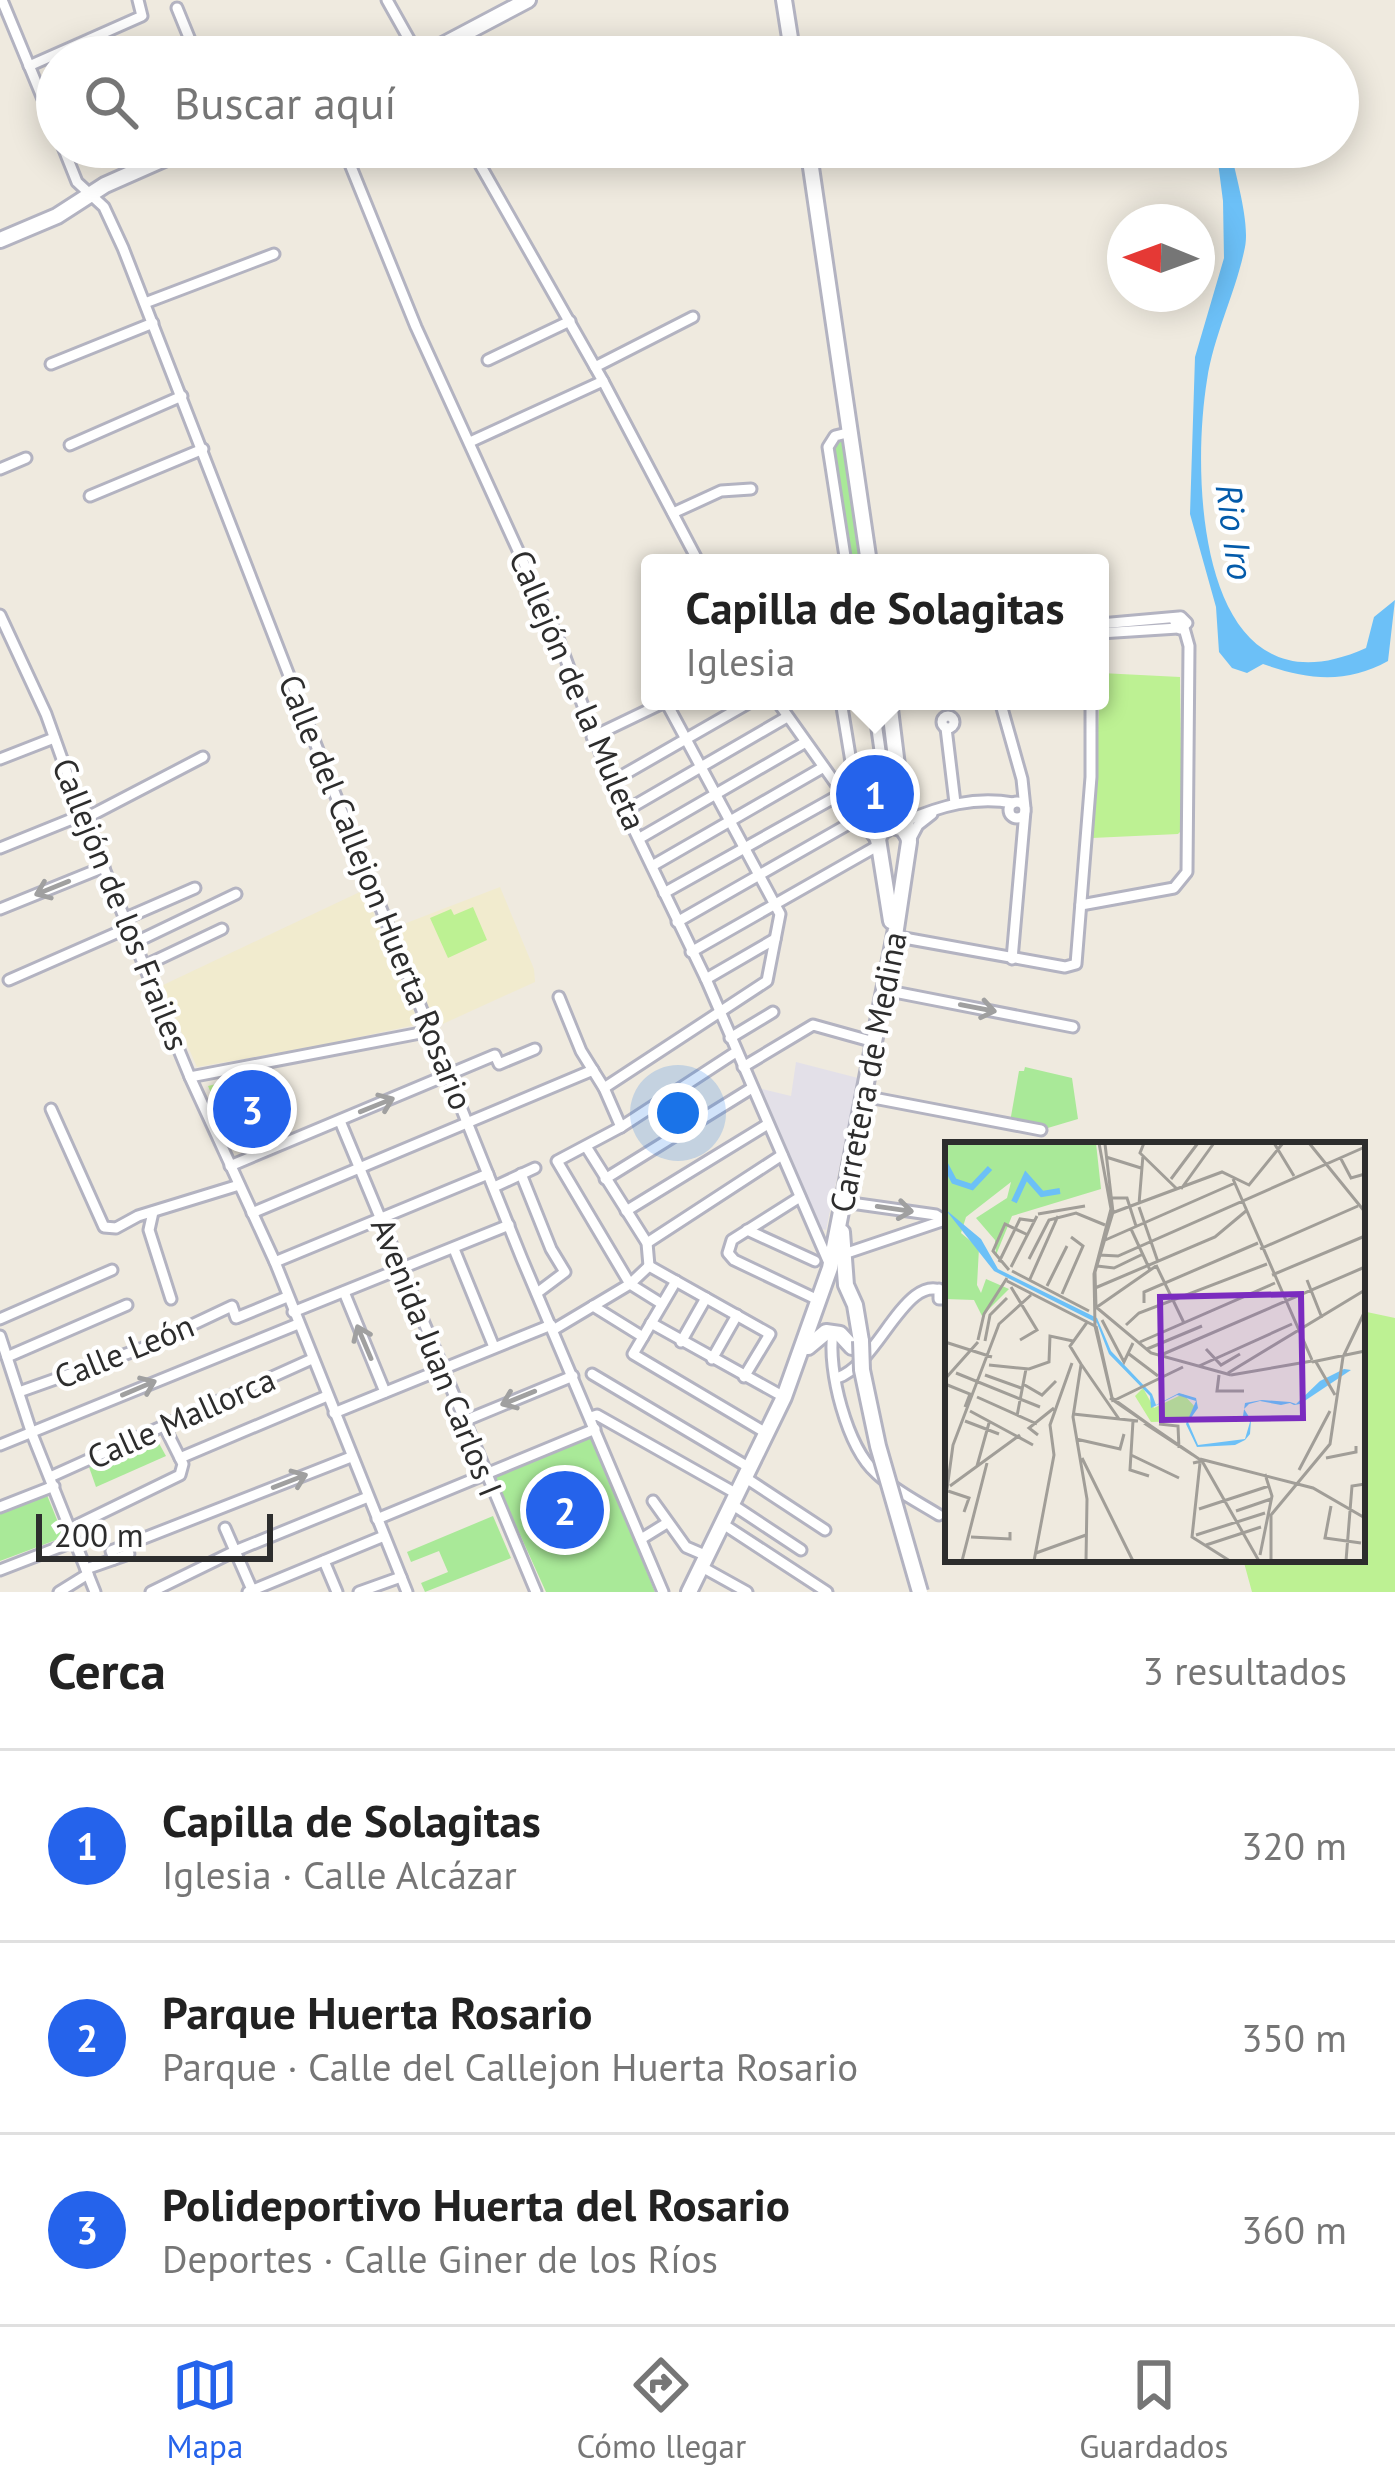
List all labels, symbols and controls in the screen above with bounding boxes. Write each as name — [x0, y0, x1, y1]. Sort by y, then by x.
search box — [36, 36, 1359, 168]
icon: search — [78, 69, 144, 135]
text: Buscar aquí — [174, 73, 396, 131]
north arrow — [1107, 204, 1215, 312]
water label: Rio Iro — [1206, 481, 1265, 583]
street label: Callejón de la Muleta — [500, 543, 657, 836]
popup — [641, 554, 1109, 710]
text: Capilla de Solagitas — [686, 578, 1064, 636]
text: Iglesia — [686, 636, 795, 687]
street label: Calle del Callejon Huerta Rosario — [269, 668, 484, 1116]
pin: 1 — [836, 749, 914, 839]
street label: Callejón de los Frailes — [43, 751, 200, 1056]
one-way arrow — [34, 879, 71, 900]
street label: Carretera de Medina — [819, 928, 916, 1216]
one-way arrow — [958, 998, 997, 1020]
pin: 3 — [213, 1064, 291, 1154]
your location — [648, 1083, 708, 1143]
one-way arrow — [358, 1093, 395, 1114]
inset map — [945, 1142, 1365, 1562]
one-way arrow — [875, 1198, 914, 1221]
street label: Avenida Juan Carlos I — [362, 1211, 513, 1502]
street label: Calle León — [48, 1303, 200, 1398]
one-way arrow — [352, 1324, 373, 1361]
street label: Calle Mallorca — [80, 1357, 282, 1478]
one-way arrow — [120, 1376, 157, 1397]
one-way arrow — [501, 1389, 538, 1410]
pin: 2 — [526, 1465, 604, 1555]
one-way arrow — [270, 1469, 307, 1491]
scale bar — [36, 1508, 273, 1561]
text: 200 m — [54, 1513, 144, 1556]
text: Cerca — [48, 1637, 166, 1703]
text: 3 resultados — [1143, 1645, 1347, 1696]
text: Capilla de Solagitas — [162, 1791, 541, 1849]
text: 1 — [76, 1820, 98, 1871]
text: 320 m — [1241, 1820, 1347, 1871]
text: Iglesia · Calle Alcázar — [162, 1849, 517, 1900]
text: Parque Huerta Rosario — [162, 1983, 593, 2041]
text: 2 — [76, 2012, 98, 2063]
text: 350 m — [1241, 2012, 1347, 2063]
text: Parque · Calle del Callejon Huerta Rosario — [162, 2041, 858, 2092]
text: Polideportivo Huerta del Rosario — [162, 2175, 790, 2233]
text: 3 — [76, 2204, 98, 2255]
text: 360 m — [1241, 2204, 1347, 2255]
text: Deportes · Calle Giner de los Ríos — [162, 2233, 718, 2284]
tab: Mapa — [167, 2352, 243, 2467]
tab: Cómo llegar — [577, 2352, 746, 2467]
tab: Guardados — [1079, 2352, 1228, 2467]

